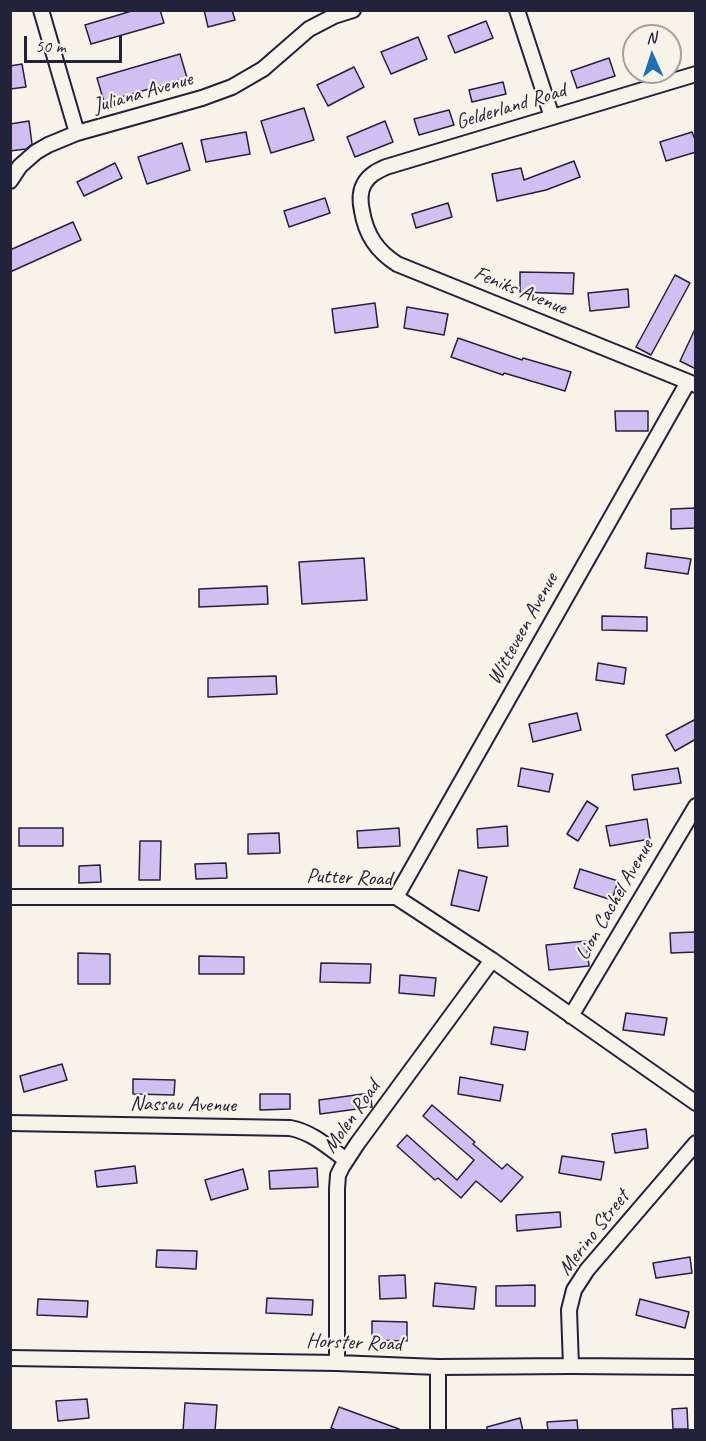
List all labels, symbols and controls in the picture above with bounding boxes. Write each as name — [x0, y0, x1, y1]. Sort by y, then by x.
scale bar — [27, 24, 124, 62]
north arrow — [622, 24, 682, 84]
text: N — [646, 28, 657, 48]
text: 50 m — [35, 35, 66, 57]
street label: Juliana Avenue — [90, 67, 196, 119]
street label: Gelderland Road — [453, 78, 569, 136]
street label: Feniks Avenue — [470, 261, 570, 321]
street label: Witteveen Avenue — [482, 569, 564, 689]
street label: Lion Cachel Avenue — [570, 835, 660, 965]
street label: Putter Road — [306, 864, 392, 892]
street label: Molen Road — [318, 1076, 386, 1158]
street label: Nassau Avenue — [130, 1091, 236, 1119]
street label: Merino Street — [553, 1185, 635, 1281]
street label: Horster Road — [306, 1329, 402, 1357]

